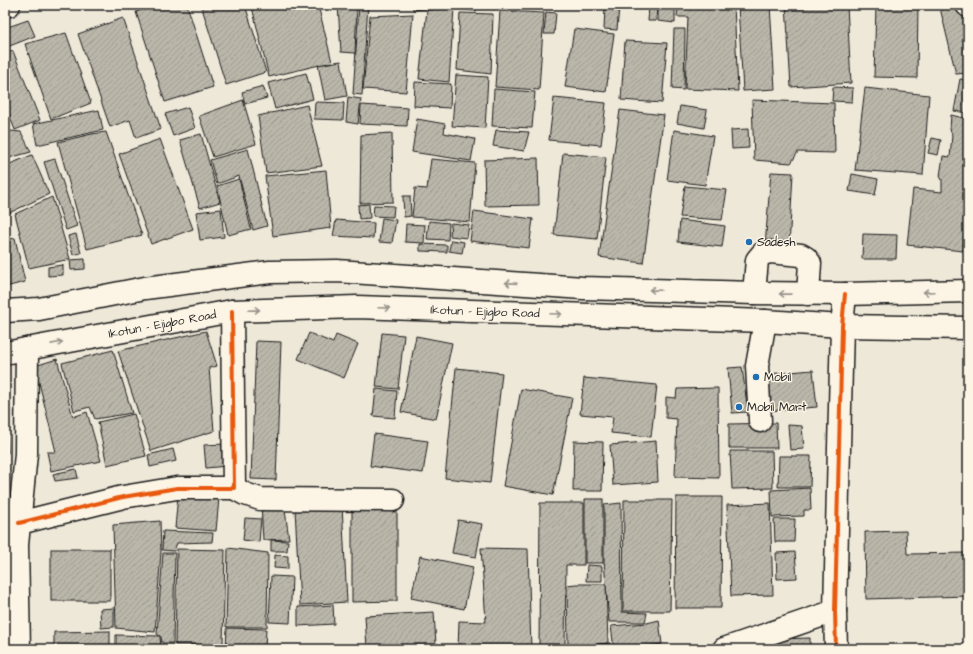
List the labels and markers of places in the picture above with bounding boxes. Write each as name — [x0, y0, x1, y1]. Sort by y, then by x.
place label: Sadesh — [757, 234, 795, 251]
marker: Sadesh — [744, 237, 754, 247]
place label: Mobil — [764, 369, 791, 386]
marker: Mobil — [751, 372, 761, 382]
place label: Mobil Mart — [747, 399, 807, 416]
marker: Mobil Mart — [734, 402, 744, 412]

